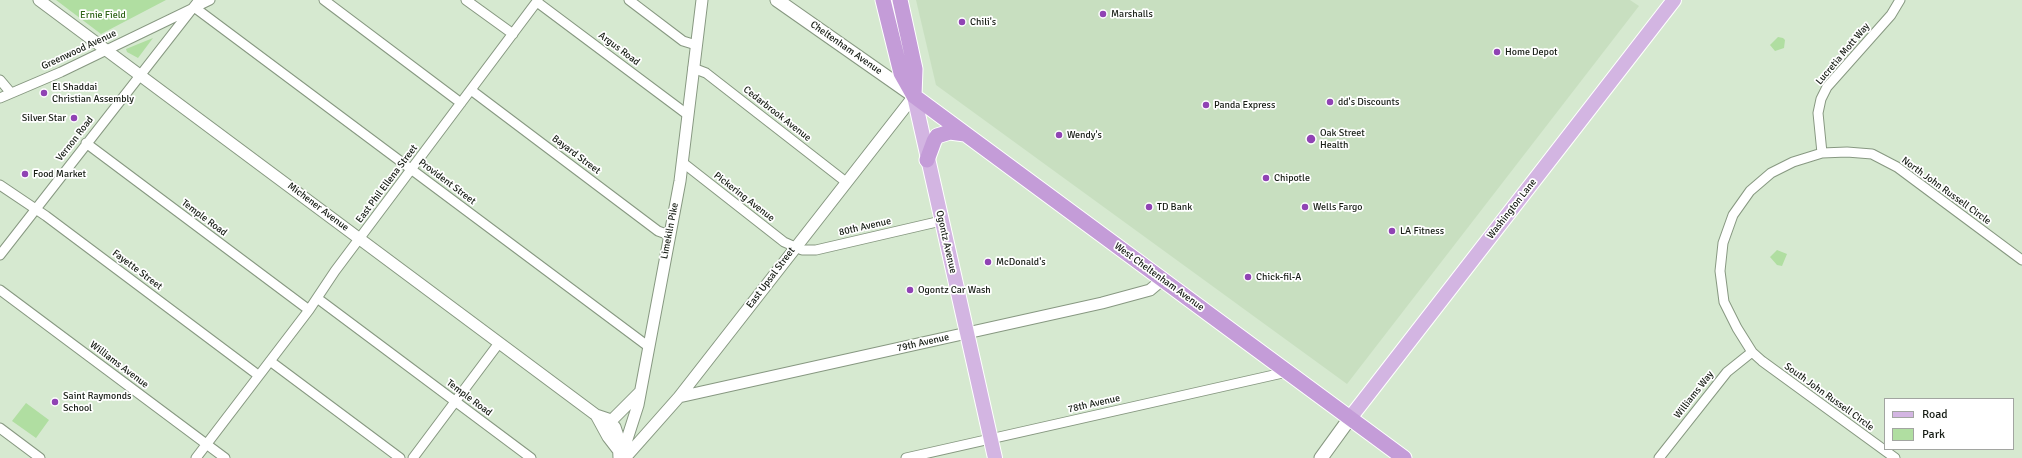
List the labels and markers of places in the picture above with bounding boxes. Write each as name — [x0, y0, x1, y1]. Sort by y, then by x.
place label: Marshalls — [1111, 8, 1153, 20]
marker: Marshalls — [1098, 9, 1108, 19]
place label: Chili's — [970, 16, 996, 28]
marker: Chili's — [957, 17, 967, 27]
place label: Home Depot — [1505, 46, 1558, 58]
marker: Home Depot — [1492, 47, 1502, 57]
place label: El Shaddai Christian Assembly — [52, 81, 134, 104]
marker: El Shaddai Christian Assembly — [39, 88, 49, 98]
place label: dd's Discounts — [1338, 96, 1399, 108]
marker: dd's Discounts — [1325, 97, 1335, 107]
place label: Panda Express — [1214, 99, 1275, 111]
marker: Panda Express — [1201, 100, 1211, 110]
place label: Silver Star — [22, 112, 66, 124]
marker: Silver Star — [69, 113, 79, 123]
place label: Oak Street Health — [1320, 127, 1365, 150]
place label: Wendy's — [1067, 129, 1102, 141]
marker: Wendy's — [1054, 130, 1064, 140]
marker: Oak Street Health — [1305, 133, 1317, 145]
place label: Food Market — [33, 168, 86, 180]
marker: Food Market — [20, 169, 30, 179]
place label: Chipotle — [1274, 172, 1310, 184]
marker: Chipotle — [1261, 173, 1271, 183]
place label: TD Bank — [1157, 201, 1192, 213]
place label: Wells Fargo — [1313, 201, 1362, 213]
marker: TD Bank — [1144, 202, 1154, 212]
marker: Wells Fargo — [1300, 202, 1310, 212]
place label: LA Fitness — [1400, 225, 1444, 237]
marker: LA Fitness — [1387, 226, 1397, 236]
place label: McDonald's — [996, 256, 1046, 268]
marker: McDonald's — [983, 257, 993, 267]
place label: Chick-fil-A — [1256, 271, 1301, 283]
marker: Chick-fil-A — [1243, 272, 1253, 282]
place label: Ogontz Car Wash — [918, 284, 991, 296]
marker: Ogontz Car Wash — [905, 285, 915, 295]
place label: Saint Raymonds School — [63, 390, 131, 414]
marker: Saint Raymonds School — [50, 397, 60, 407]

